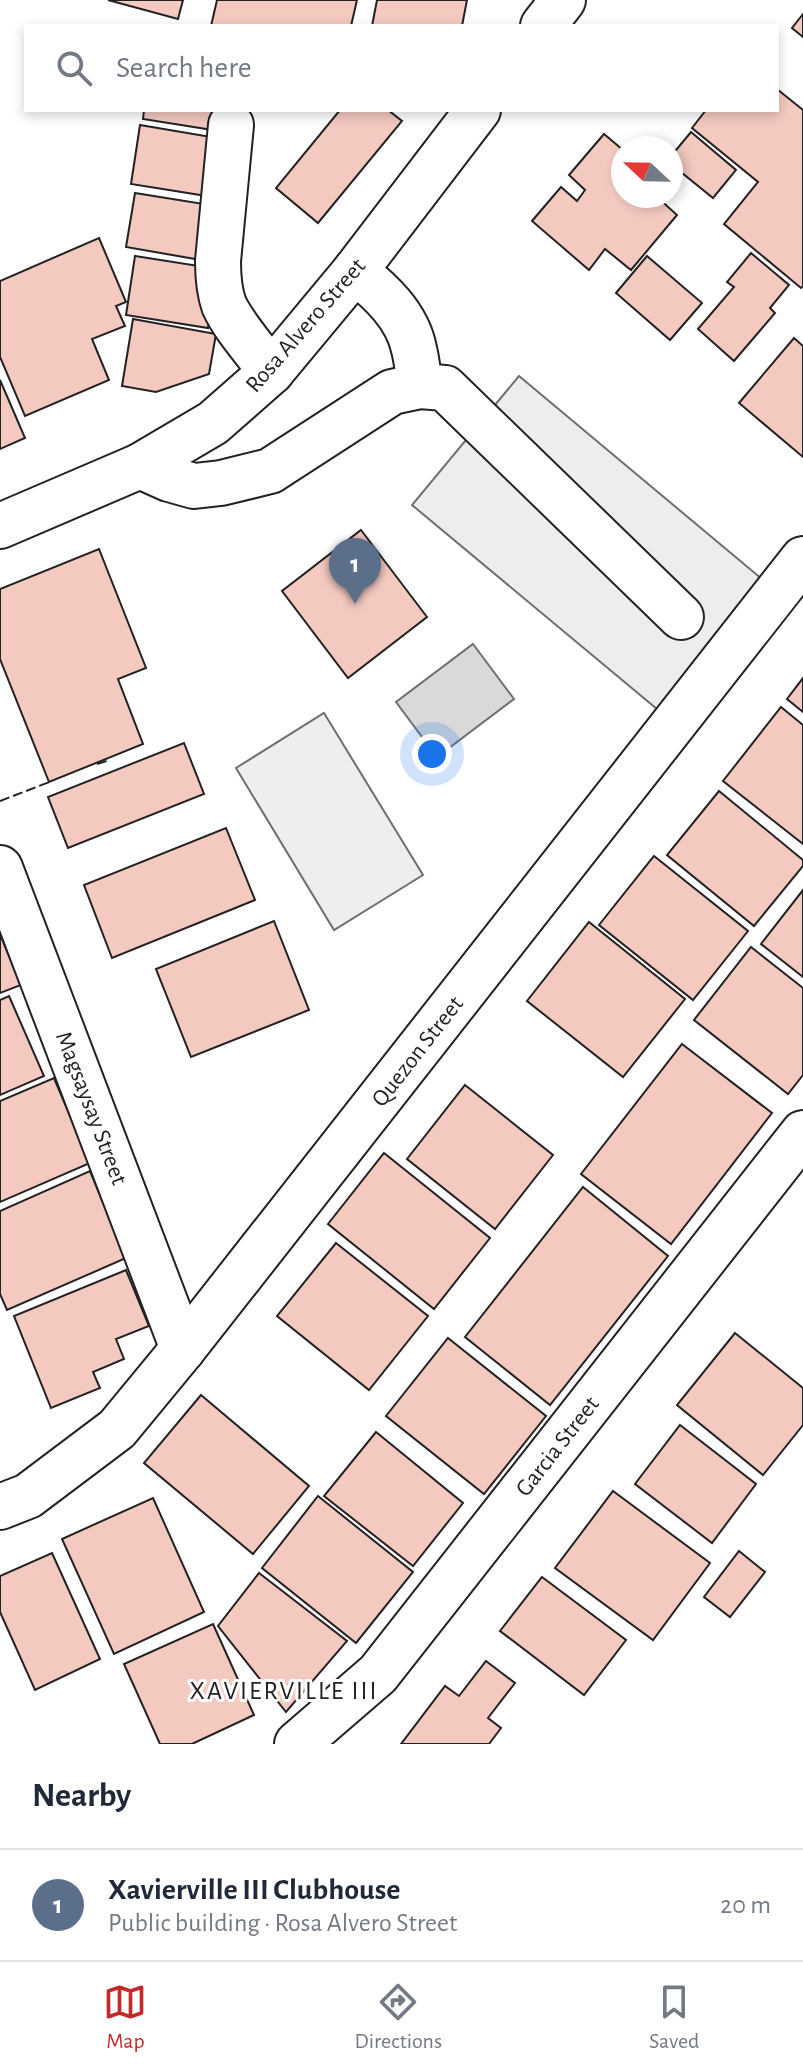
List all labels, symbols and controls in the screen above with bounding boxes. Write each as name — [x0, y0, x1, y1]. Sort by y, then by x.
search box — [24, 24, 779, 112]
icon: search — [52, 46, 96, 90]
text: Search here — [116, 53, 252, 83]
north arrow — [611, 136, 683, 208]
street label: Rosa Alvero Street — [241, 254, 370, 397]
pin: 1 — [329, 538, 381, 604]
your location — [412, 734, 452, 774]
street label: Quezon Street — [368, 992, 468, 1111]
street label: Magsaysay Street — [51, 1029, 131, 1188]
street label: Garcia Street — [512, 1392, 604, 1501]
district label: XAVIERVILLE III — [190, 1678, 378, 1704]
text: Nearby — [32, 1779, 131, 1813]
text: Xavierville III Clubhouse — [108, 1875, 400, 1905]
text: 1 — [53, 1892, 63, 1918]
text: 20 m — [720, 1892, 771, 1918]
text: Public building · Rosa Alvero Street — [108, 1910, 457, 1936]
tab: Map — [103, 1980, 147, 2054]
tab: Directions — [354, 1980, 442, 2054]
tab: Saved — [649, 1980, 699, 2054]

